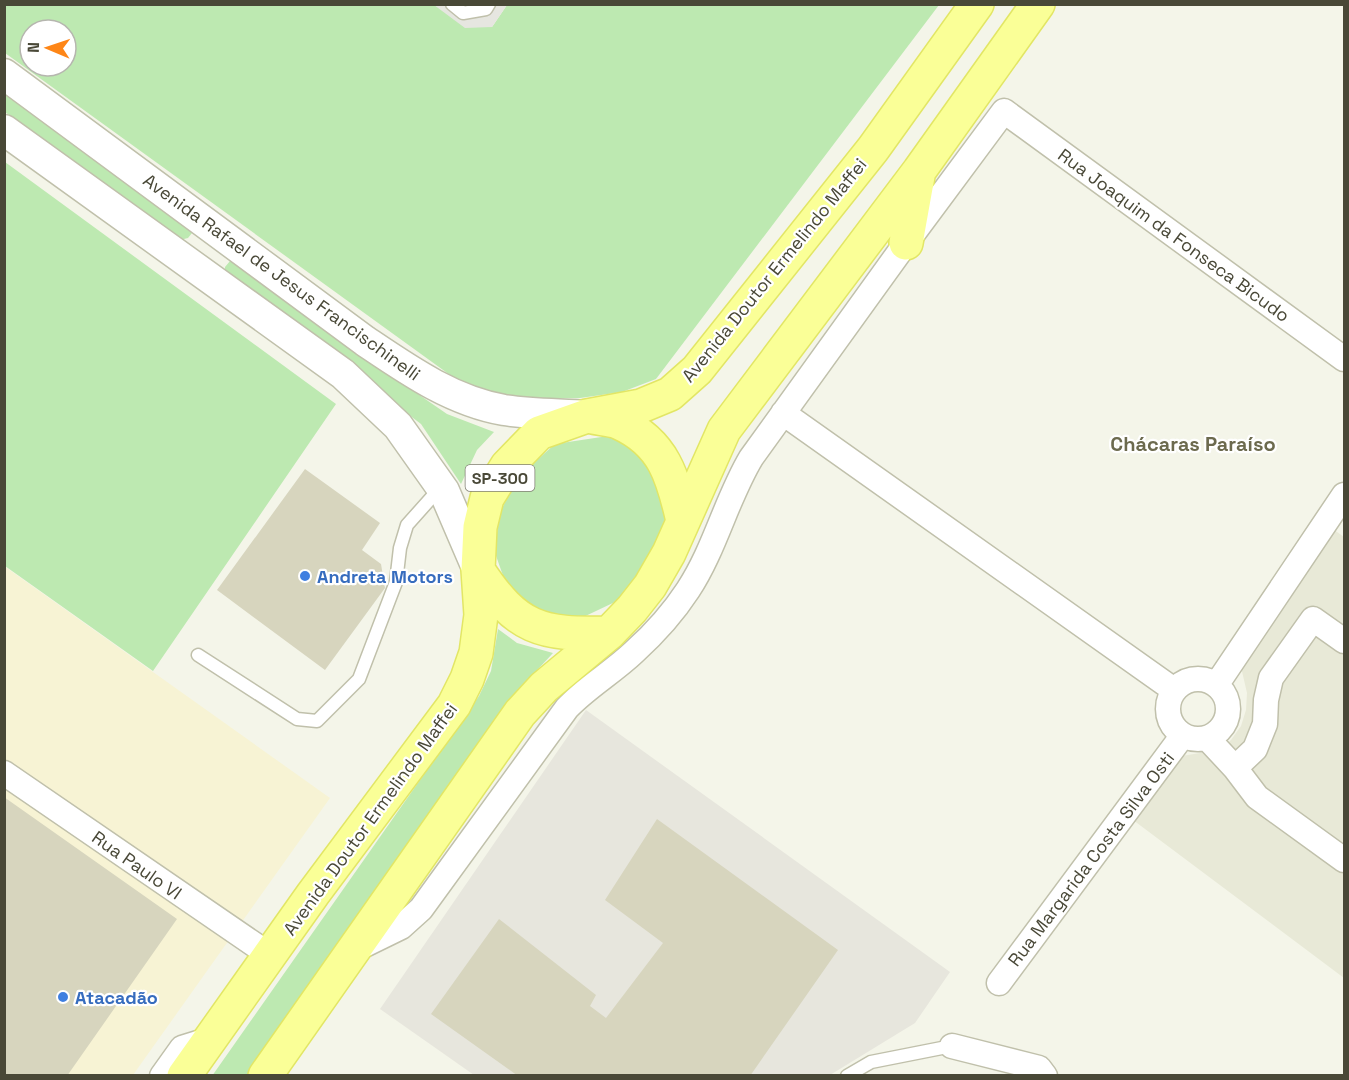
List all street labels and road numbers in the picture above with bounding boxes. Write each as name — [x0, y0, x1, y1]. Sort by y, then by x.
street label: Rua Joaquim da Fonseca Bicudo — [1054, 143, 1294, 327]
street label: Avenida Doutor Ermelindo Maffei — [676, 153, 872, 387]
street label: Avenida Rafael de Jesus Francischinelli — [139, 169, 425, 385]
road number: SP-300 — [466, 465, 534, 491]
street label: Avenida Doutor Ermelindo Maffei — [278, 698, 462, 940]
street label: Rua Margarida Costa Silva Osti — [1003, 747, 1179, 971]
street label: Rua Paulo VI — [88, 826, 186, 904]

